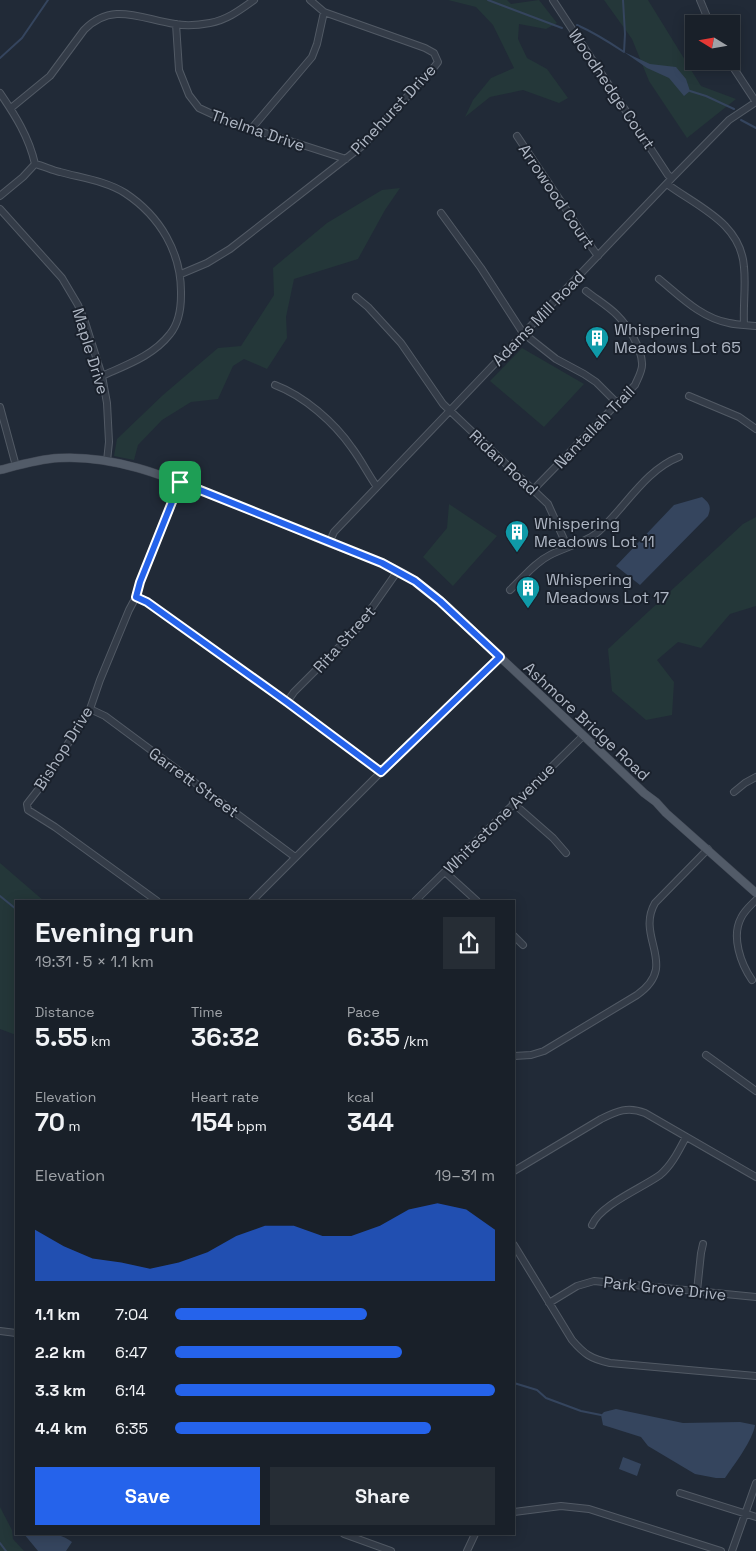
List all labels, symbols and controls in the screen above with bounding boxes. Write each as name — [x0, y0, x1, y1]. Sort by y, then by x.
north arrow — [685, 15, 740, 70]
map controls — [685, 15, 740, 70]
street label: Woodhedge Court — [564, 25, 660, 153]
street label: Pinehurst Drive — [346, 60, 441, 159]
street label: Thelma Drive — [208, 105, 308, 156]
street label: Arrowood Court — [514, 140, 599, 253]
street label: Adams Mill Road — [487, 266, 589, 371]
street label: Maple Drive — [67, 305, 114, 397]
place label: Whispering Meadows Lot 65 — [614, 319, 741, 358]
building icon: Whispering Meadows Lot 65 — [584, 325, 610, 359]
street label: Nantallah Trail — [549, 381, 639, 473]
street label: Ridan Road — [465, 425, 543, 500]
pin — [159, 461, 201, 503]
icon: arrive — [166, 468, 194, 496]
place label: Whispering Meadows Lot 11 — [534, 513, 655, 552]
building icon: Whispering Meadows Lot 11 — [504, 519, 530, 553]
place label: Whispering Meadows Lot 17 — [546, 569, 669, 608]
building icon: Whispering Meadows Lot 17 — [515, 575, 541, 609]
street label: Rita Street — [309, 601, 380, 677]
street label: Ashmore Bridge Road — [519, 657, 654, 785]
street label: Bishop Drive — [29, 702, 98, 794]
street label: Garrett Street — [144, 743, 243, 822]
street label: Whitestone Avenue — [439, 758, 560, 879]
text: Evening run — [35, 914, 194, 950]
button: share — [443, 917, 495, 969]
text: 19:31 · 5 × 1.1 km — [35, 951, 154, 972]
text: Distance — [35, 1003, 95, 1021]
text: Time — [191, 1003, 223, 1021]
text: Pace — [347, 1003, 380, 1021]
text: 5.55 — [35, 1021, 87, 1053]
text: 36:32 — [191, 1021, 259, 1053]
text: 6:35 — [347, 1021, 400, 1053]
text: km — [87, 1032, 111, 1050]
text: /km — [400, 1032, 428, 1050]
text: Elevation — [35, 1088, 96, 1106]
text: Heart rate — [191, 1088, 259, 1106]
text: kcal — [347, 1088, 374, 1106]
text: 70 — [35, 1106, 65, 1138]
text: 154 — [191, 1106, 233, 1138]
text: 344 — [347, 1106, 394, 1138]
text: m — [65, 1117, 81, 1135]
text: bpm — [233, 1117, 267, 1135]
text: Elevation — [35, 1165, 105, 1186]
text: 19–31 m — [435, 1165, 495, 1186]
street label: Park Grove Drive — [602, 1272, 727, 1305]
text: 1.1 km — [35, 1304, 80, 1325]
text: 7:04 — [115, 1304, 148, 1325]
text: 2.2 km — [35, 1342, 86, 1363]
text: 6:47 — [115, 1342, 147, 1363]
text: 3.3 km — [35, 1380, 86, 1401]
text: 6:14 — [115, 1380, 146, 1401]
text: 4.4 km — [35, 1418, 87, 1439]
text: 6:35 — [115, 1418, 148, 1439]
button: Save — [35, 1467, 260, 1525]
button: Share — [270, 1467, 495, 1525]

